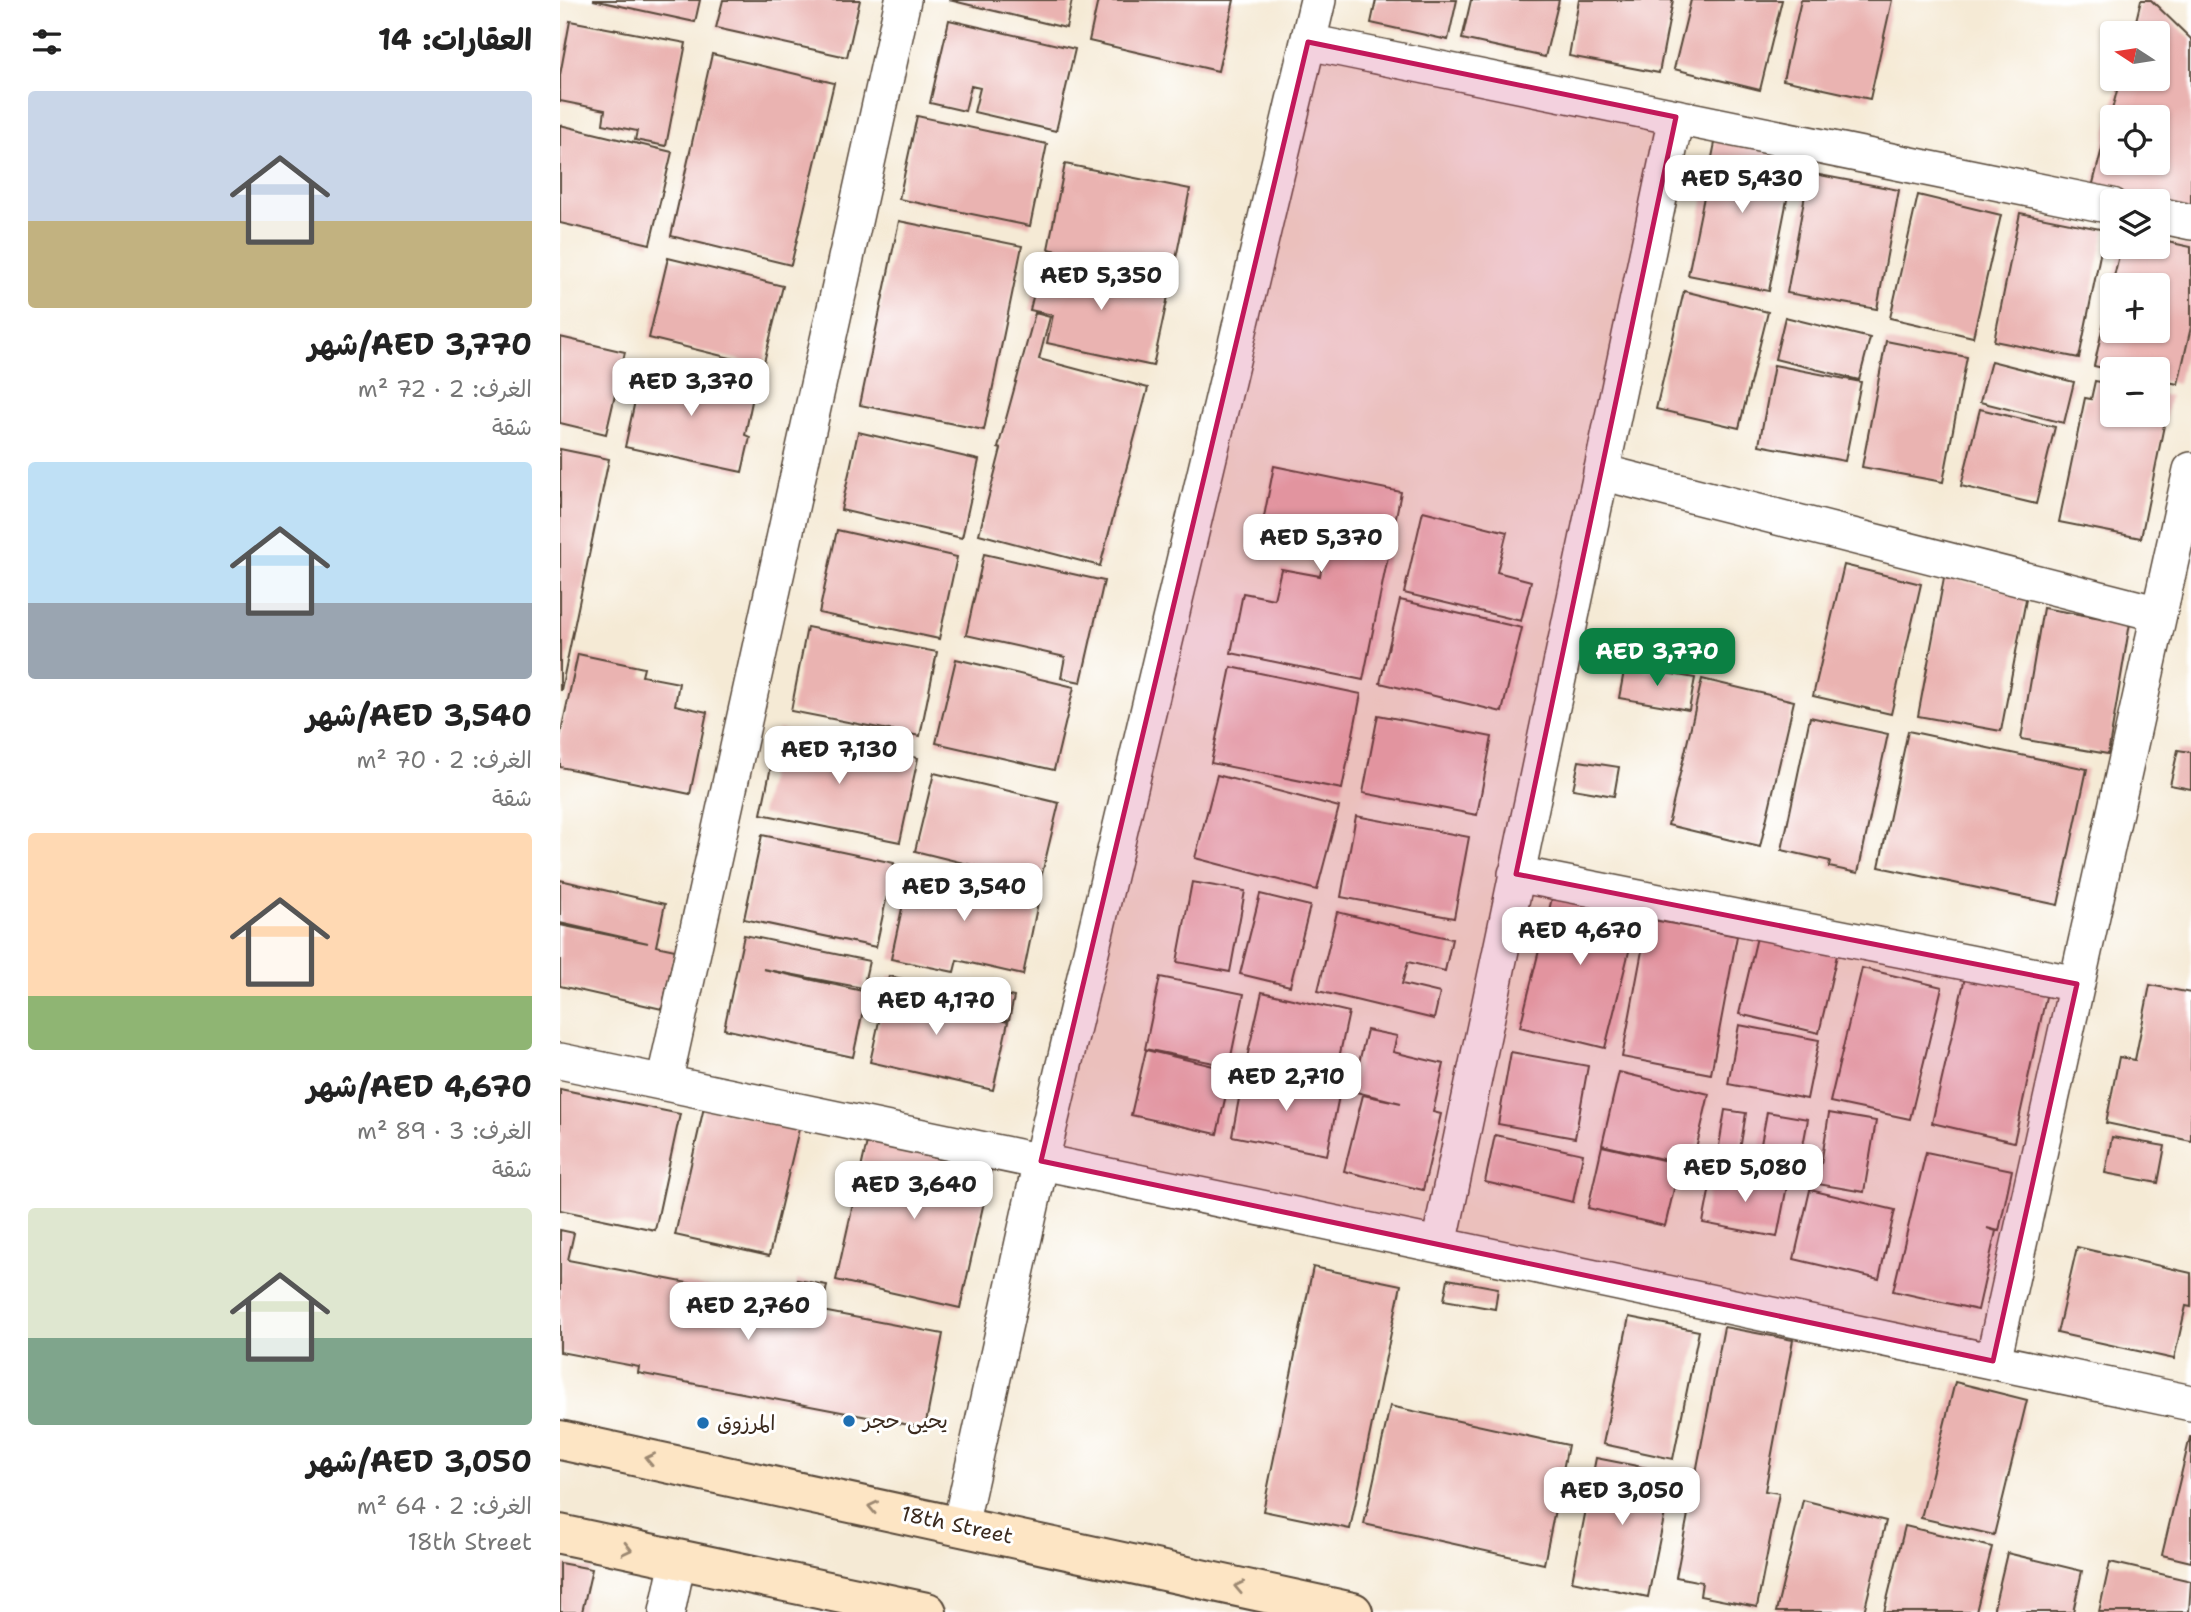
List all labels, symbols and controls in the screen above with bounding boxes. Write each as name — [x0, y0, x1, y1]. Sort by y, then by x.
text: العقارات: 14 — [378, 19, 532, 60]
north arrow — [2100, 21, 2170, 91]
map controls — [2100, 21, 2170, 427]
icon: filters — [28, 23, 66, 61]
button: locate — [2100, 105, 2170, 175]
icon: home — [217, 137, 343, 263]
pin: AED 5,430 — [1662, 156, 1822, 215]
text: AED 5,430 — [1681, 163, 1803, 193]
button: layers — [2100, 189, 2170, 259]
pin: AED 5,350 — [1021, 252, 1181, 312]
text: AED 5,350 — [1040, 260, 1162, 290]
button: + — [2100, 273, 2170, 343]
text: AED 3,770/شهر — [308, 324, 532, 365]
button: − — [2100, 357, 2170, 427]
pin: AED 3,370 — [611, 358, 771, 418]
text: AED 3,370 — [628, 366, 754, 396]
text: الغرف: 2 · 72 m² — [358, 374, 532, 404]
text: شقة — [492, 412, 532, 442]
icon: home — [217, 508, 343, 634]
pin: AED 5,370 — [1241, 514, 1401, 574]
text: AED 5,370 — [1259, 522, 1383, 552]
pin: AED 3,770 — [1577, 628, 1737, 688]
text: AED 3,770 — [1595, 636, 1719, 666]
text: AED 3,540/شهر — [306, 695, 532, 736]
pin: AED 7,130 — [759, 726, 919, 786]
text: AED 7,130 — [780, 734, 898, 764]
text: الغرف: 2 · 70 m² — [357, 745, 532, 775]
text: شقة — [492, 783, 532, 813]
pin: AED 3,540 — [884, 864, 1044, 923]
text: AED 3,540 — [902, 871, 1026, 901]
icon: home — [217, 879, 343, 1005]
pin: AED 4,670 — [1500, 908, 1660, 967]
text: AED 4,670 — [1518, 915, 1642, 945]
pin: AED 4,170 — [856, 978, 1016, 1037]
text: AED 4,170 — [877, 985, 995, 1015]
pin: AED 2,710 — [1206, 1054, 1366, 1113]
text: AED 2,710 — [1227, 1061, 1345, 1091]
text: AED 4,670/شهر — [307, 1066, 532, 1107]
text: الغرف: 3 · 89 m² — [357, 1116, 532, 1146]
pin: AED 5,080 — [1665, 1144, 1825, 1204]
text: AED 5,080 — [1683, 1152, 1807, 1182]
text: شقة — [492, 1154, 532, 1184]
pin: AED 3,640 — [834, 1162, 994, 1221]
text: AED 3,640 — [851, 1169, 977, 1199]
icon: home — [217, 1254, 343, 1380]
pin: AED 2,760 — [668, 1282, 828, 1342]
text: AED 2,760 — [686, 1290, 810, 1320]
place label: يحيى حجر — [861, 1407, 948, 1435]
place label: المرزوق — [717, 1409, 775, 1437]
marker: يحيى حجر — [841, 1413, 857, 1429]
marker: المرزوق — [695, 1415, 711, 1431]
text: AED 3,050/شهر — [307, 1441, 532, 1482]
one-way arrow — [644, 1453, 656, 1468]
pin: AED 3,050 — [1542, 1468, 1702, 1527]
text: AED 3,050 — [1560, 1475, 1684, 1505]
text: الغرف: 2 · 64 m² — [357, 1491, 532, 1521]
street label: 18th Street — [899, 1499, 1015, 1551]
one-way arrow — [867, 1500, 879, 1515]
text: 18th Street — [408, 1527, 532, 1557]
one-way arrow — [621, 1540, 633, 1555]
one-way arrow — [1233, 1580, 1245, 1595]

